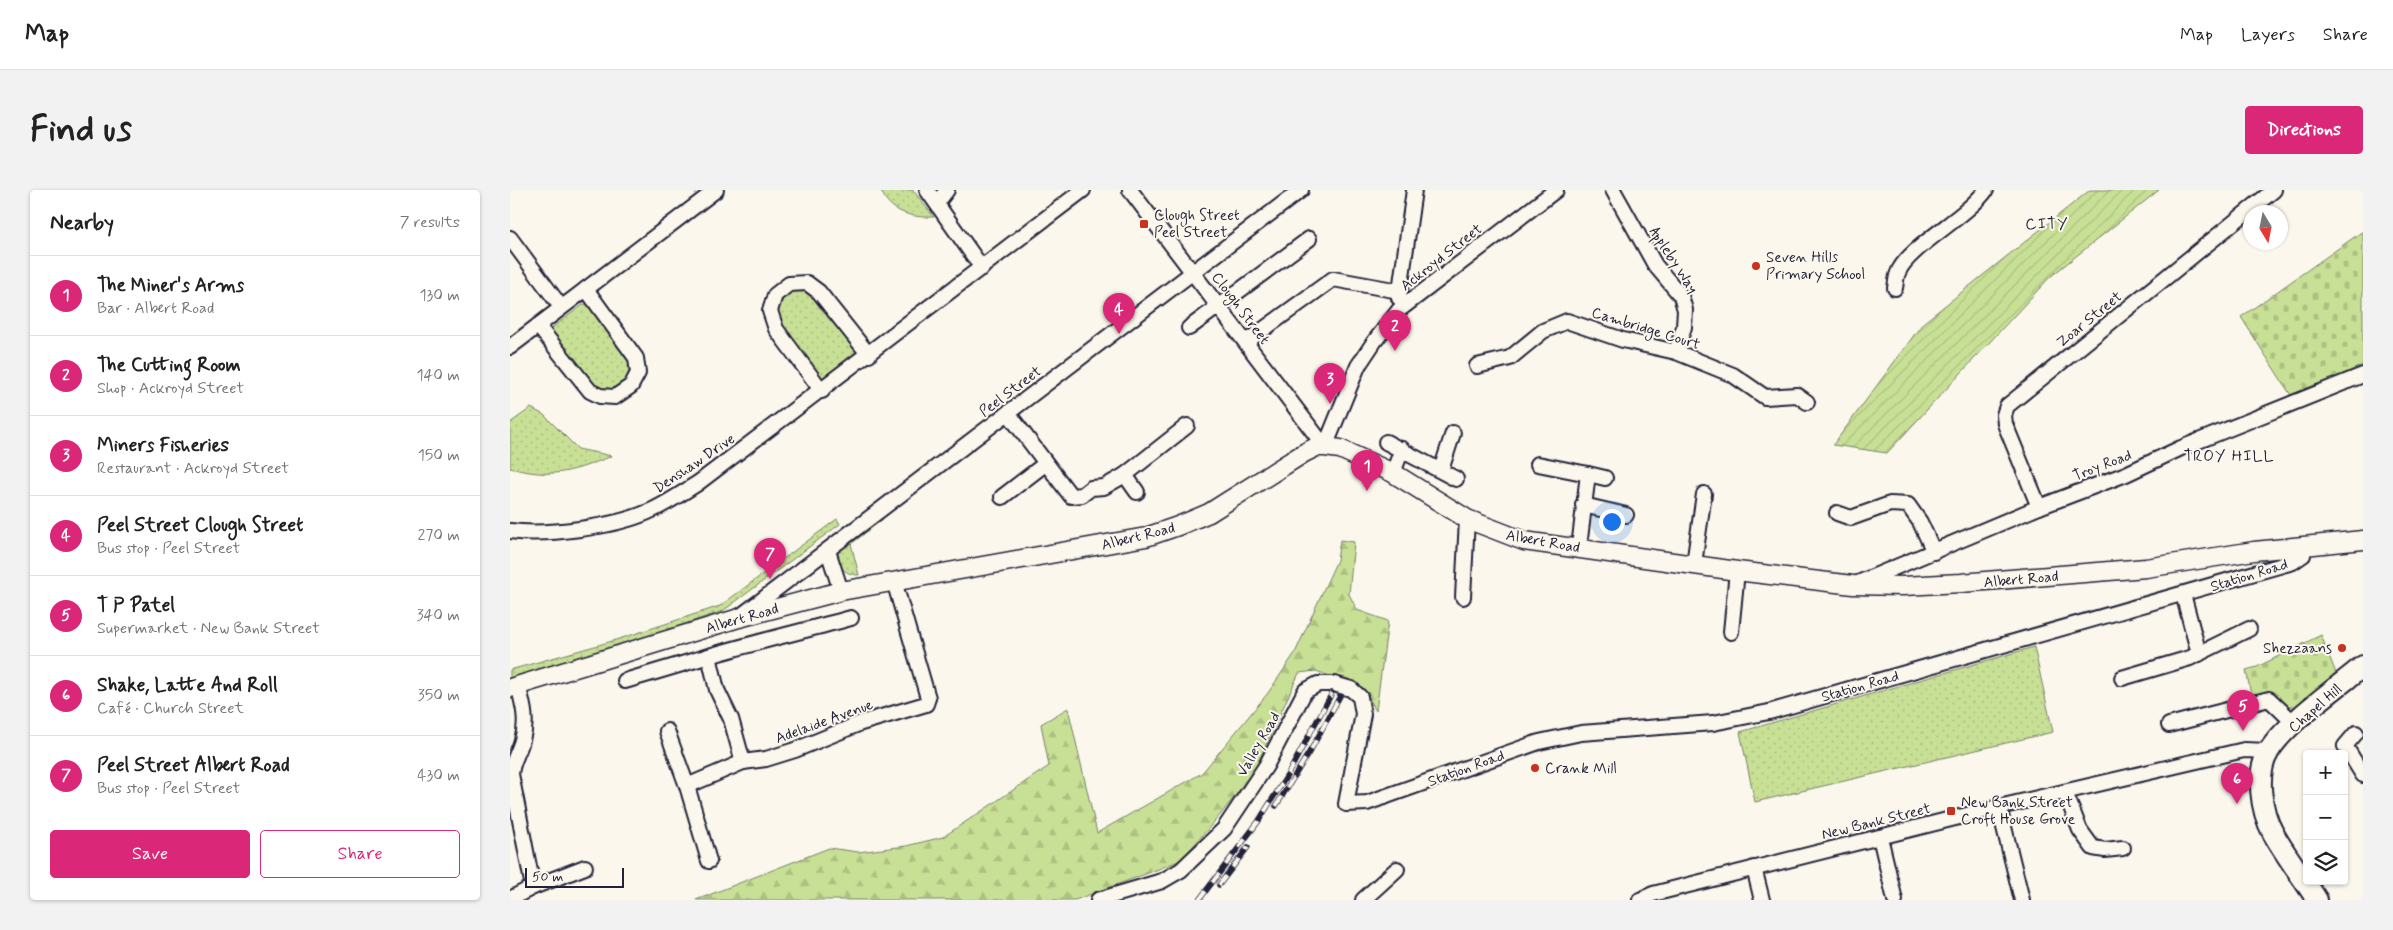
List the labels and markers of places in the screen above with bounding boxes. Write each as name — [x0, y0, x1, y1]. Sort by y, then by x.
place label: Clough Street Peel Street — [1154, 206, 1240, 243]
marker: Clough Street Peel Street — [1138, 218, 1150, 230]
place label: Seven Hills Primary School — [1766, 248, 1865, 285]
marker: Seven Hills Primary School — [1750, 260, 1762, 272]
pin: 4 — [1103, 293, 1135, 334]
pin: 2 — [1379, 310, 1411, 351]
pin: 3 — [1314, 363, 1346, 404]
pin: 1 — [1351, 450, 1383, 491]
pin: 7 — [754, 538, 786, 579]
place label: Shezzaans — [2263, 639, 2332, 659]
marker: Shezzaans — [2336, 642, 2348, 654]
pin: 5 — [2227, 690, 2259, 731]
place label: Crank Mill — [1545, 759, 1617, 779]
marker: Crank Mill — [1529, 762, 1541, 774]
pin: 6 — [2221, 763, 2253, 804]
place label: New Bank Street Croft House Grove — [1961, 793, 2075, 830]
marker: New Bank Street Croft House Grove — [1945, 805, 1957, 817]

